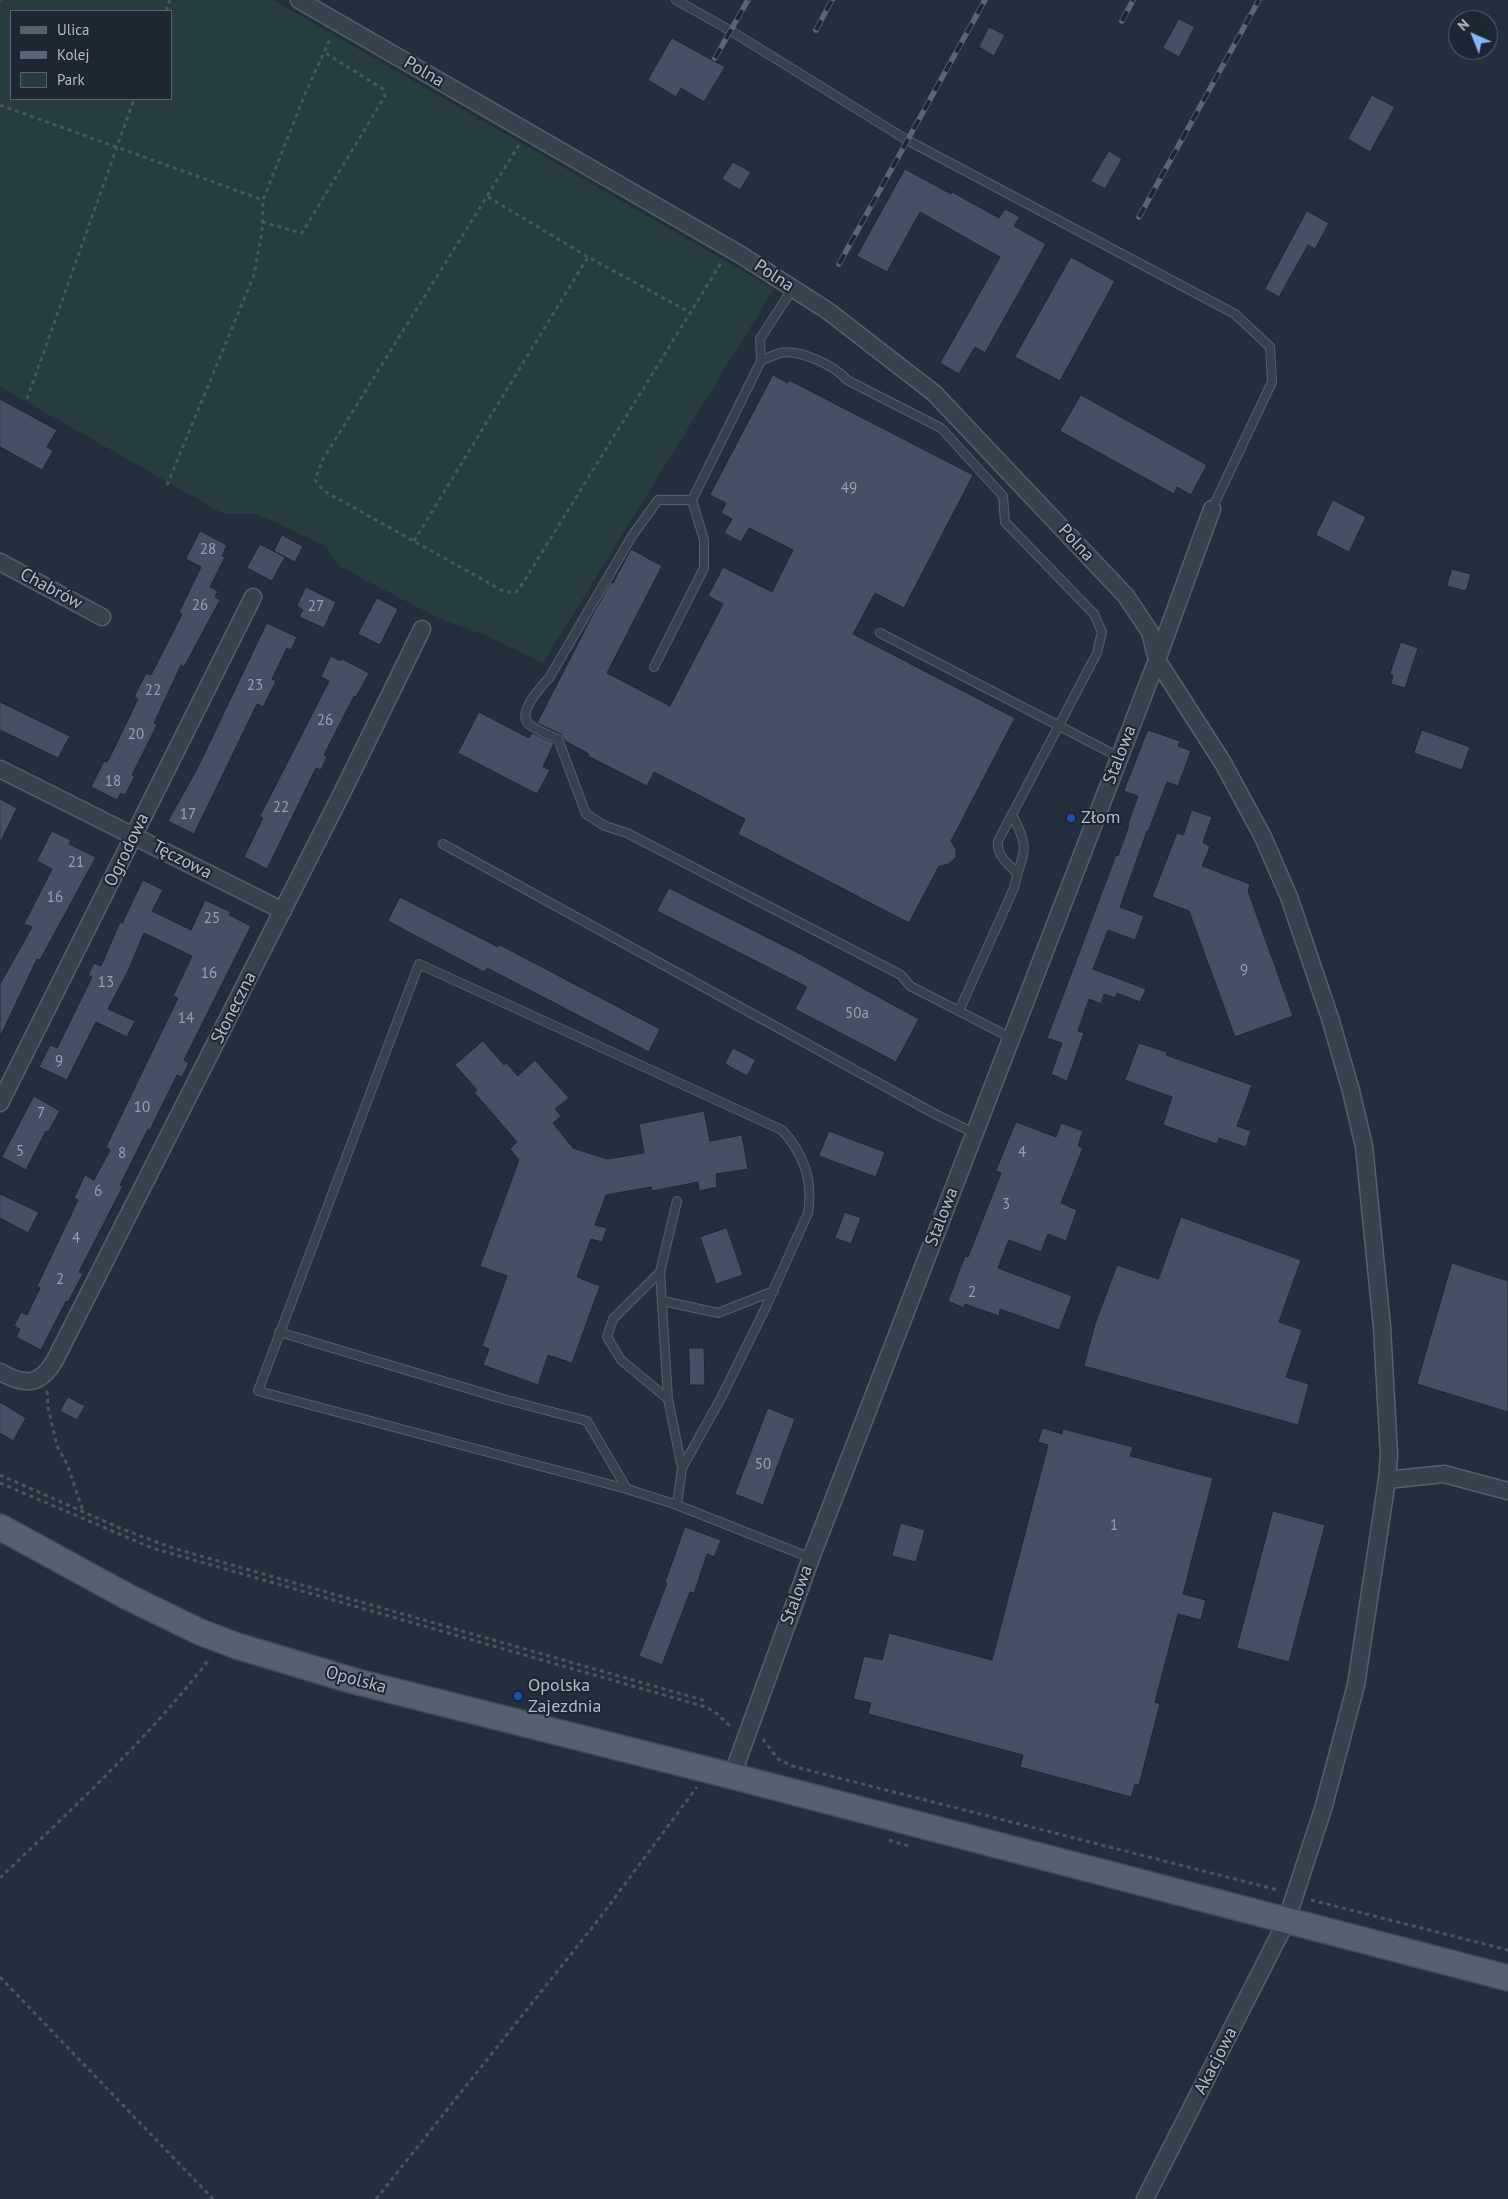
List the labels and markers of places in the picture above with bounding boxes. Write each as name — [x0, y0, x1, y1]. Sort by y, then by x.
place label: Złom — [1081, 807, 1120, 829]
marker: Złom — [1065, 812, 1077, 824]
place label: Opolska Zajezdnia — [528, 1675, 601, 1718]
marker: Opolska Zajezdnia — [512, 1690, 524, 1702]

